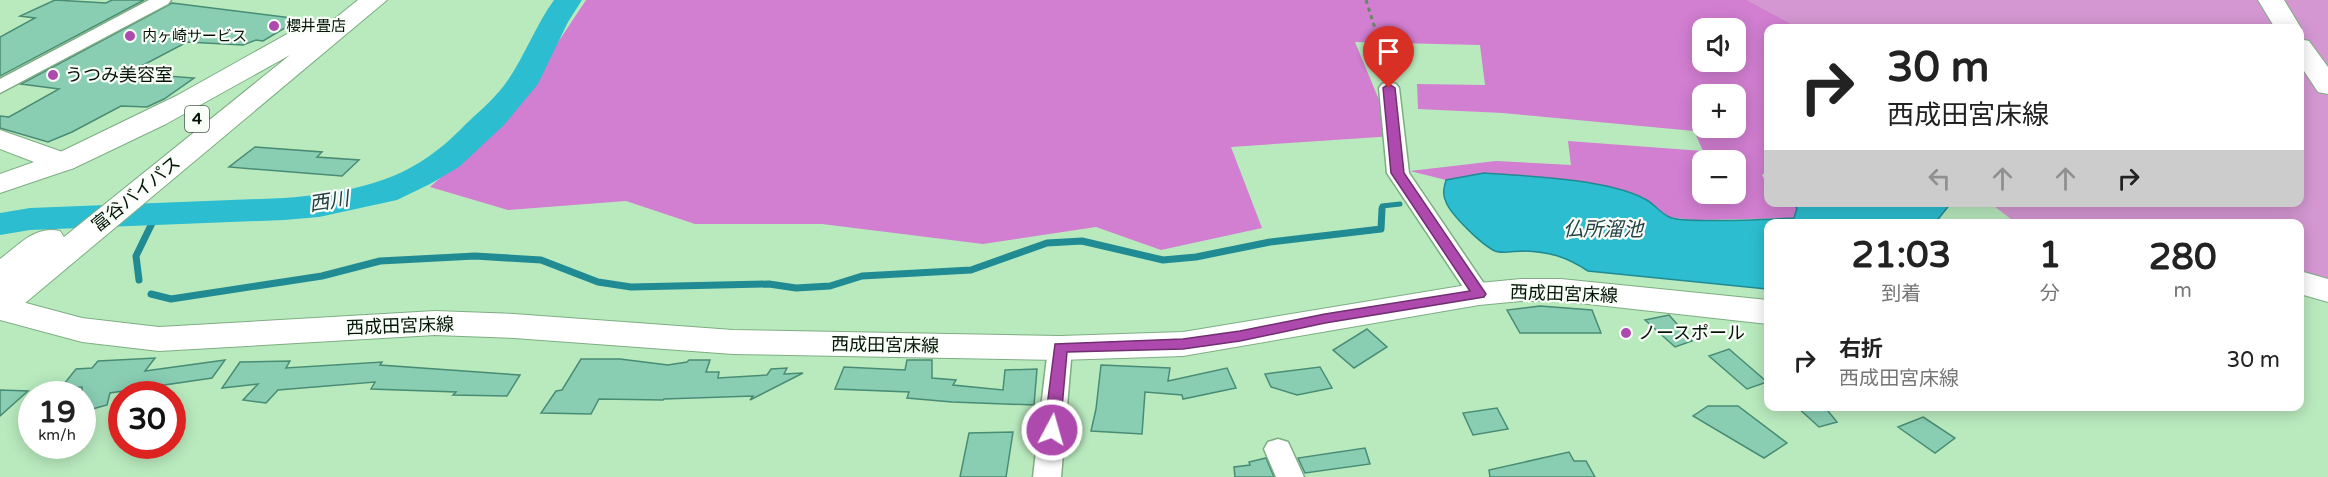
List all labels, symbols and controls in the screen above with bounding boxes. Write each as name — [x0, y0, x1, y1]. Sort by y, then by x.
place label: 櫻井畳店 — [286, 17, 346, 35]
map controls — [1692, 18, 1746, 204]
button: sound — [1692, 18, 1746, 72]
marker: 櫻井畳店 — [267, 19, 281, 33]
pin — [1363, 26, 1414, 88]
place label: 内ヶ崎サービス — [142, 27, 247, 45]
marker: 内ヶ崎サービス — [123, 29, 137, 43]
icon: arrive — [1372, 35, 1405, 68]
text: 30 m — [1887, 42, 1989, 93]
icon: right — [1788, 48, 1866, 126]
place label: うつみ美容室 — [65, 64, 173, 86]
marker: うつみ美容室 — [46, 68, 60, 82]
button: + — [1692, 84, 1746, 138]
text: 西成田宮床線 — [1887, 99, 2049, 132]
road number: 4 — [185, 106, 209, 132]
button: − — [1692, 150, 1746, 204]
street label: 富谷バイパス — [87, 152, 185, 236]
icon: left — [1923, 162, 1956, 195]
icon: ahead — [1986, 162, 2019, 195]
icon: ahead — [2049, 162, 2082, 195]
icon: right — [2112, 162, 2145, 195]
water label: 西川 — [307, 187, 353, 217]
water label: 仏所溜池 — [1563, 218, 1645, 242]
text: 21:03 — [1851, 234, 1951, 277]
text: 1 — [2039, 234, 2061, 277]
text: 280 — [2149, 236, 2217, 279]
text: m — [2173, 279, 2192, 303]
street label: 西成田宮床線 — [1510, 281, 1618, 307]
text: 到着 — [1881, 282, 1921, 306]
text: 分 — [2040, 282, 2060, 306]
street label: 西成田宮床線 — [346, 313, 454, 339]
place label: ノースポール — [1638, 322, 1745, 344]
marker: ノースポール — [1619, 326, 1633, 340]
street label: 西成田宮床線 — [831, 333, 939, 357]
text: 右折 — [1839, 336, 1883, 362]
icon: right — [1788, 344, 1821, 377]
text: 30 m — [2226, 347, 2280, 373]
text: 西成田宮床線 — [1839, 367, 1959, 391]
speed limit sign: 30 — [108, 381, 186, 459]
text: 19 — [38, 394, 76, 431]
position arrow — [1020, 398, 1084, 462]
text: km/h — [38, 426, 76, 444]

